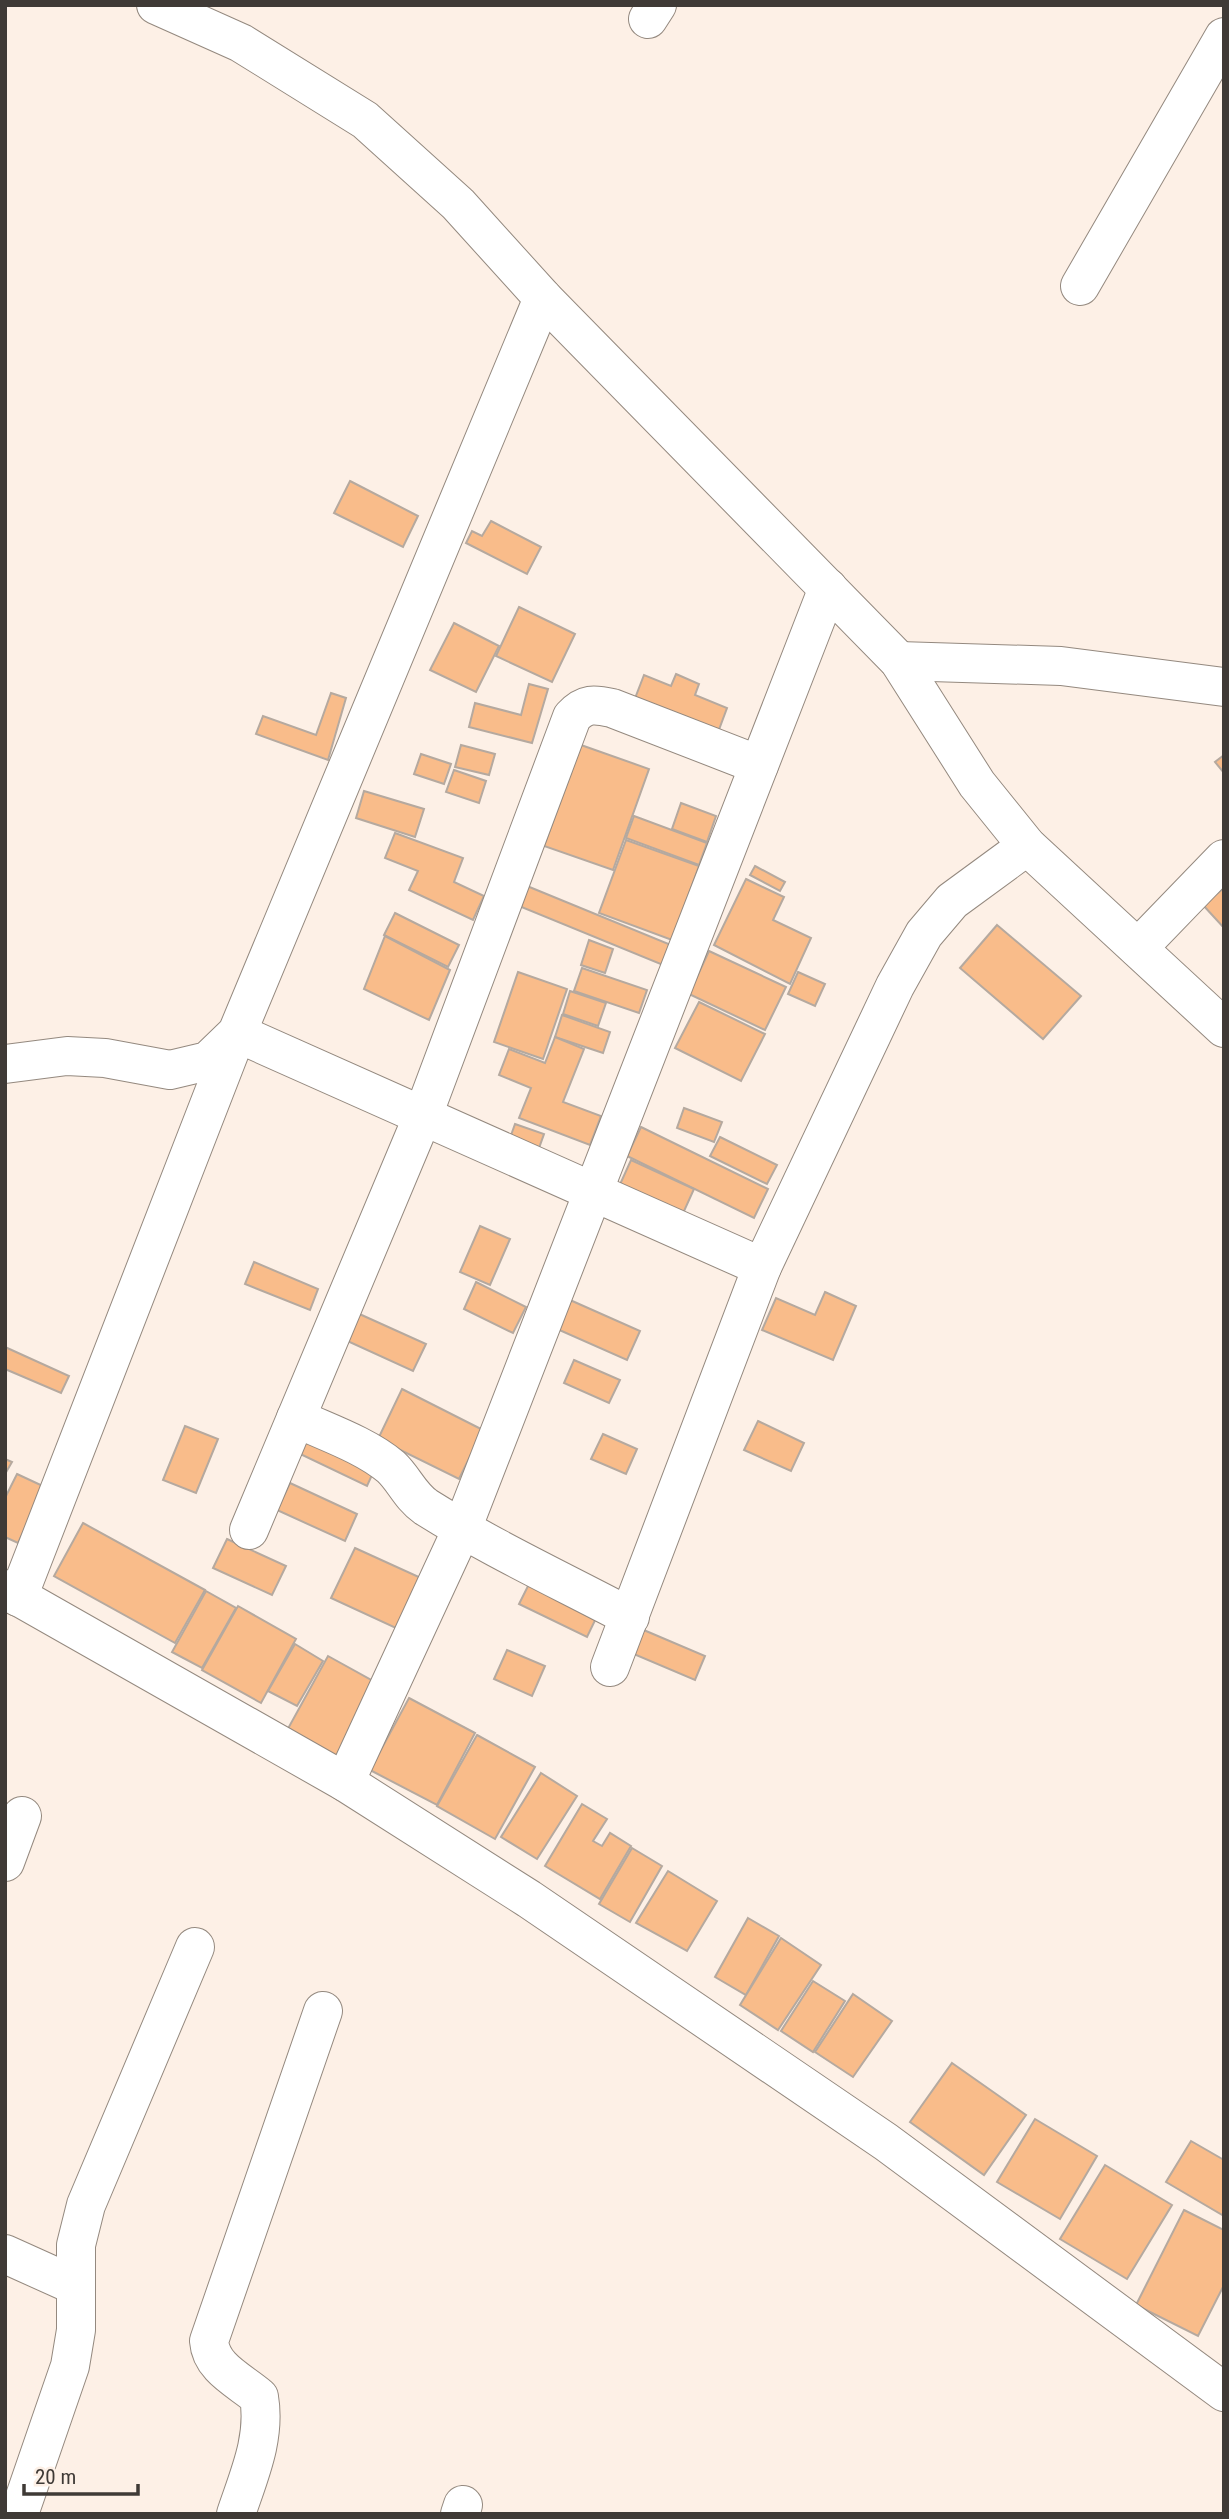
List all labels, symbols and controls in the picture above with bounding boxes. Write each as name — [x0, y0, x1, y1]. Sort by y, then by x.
scale bar — [24, 2452, 138, 2496]
text: 20 m — [35, 2465, 76, 2489]

